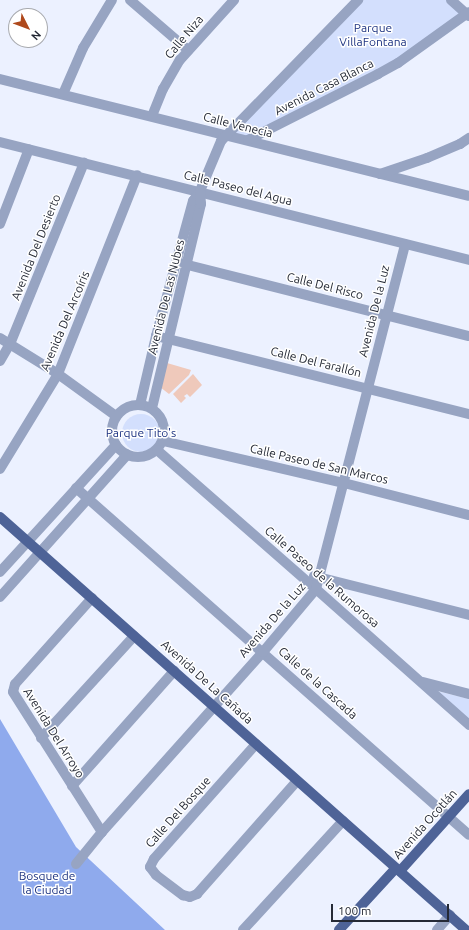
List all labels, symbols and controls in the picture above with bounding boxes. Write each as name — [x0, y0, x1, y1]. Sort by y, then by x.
north arrow — [8, 8, 48, 48]
street label: Calle Niza — [162, 12, 206, 62]
park label: Parque VillaFontana — [339, 21, 407, 49]
text: N — [29, 28, 43, 42]
street label: Avenida Casa Blanca — [272, 56, 376, 118]
street label: Calle Venecia — [202, 109, 274, 141]
street label: Calle Paseo del Agua — [182, 168, 294, 208]
street label: Avenida Del Desierto — [8, 192, 64, 302]
street label: Avenida De Las Nubes — [145, 238, 187, 356]
street label: Avenida De la Luz — [356, 264, 392, 358]
street label: Avenida Del Arcoíris — [37, 269, 93, 373]
street label: Calle Del Risco — [285, 270, 365, 302]
street label: Calle Del Farallón — [269, 344, 363, 380]
park label: Parque Tito's — [106, 426, 176, 440]
street label: Calle Paseo de San Marcos — [248, 441, 390, 487]
street label: Calle Paseo de la Rumorosa — [262, 523, 382, 631]
street label: Avenida De la Luz — [236, 580, 308, 660]
street label: Avenida De La Cañada — [158, 637, 256, 727]
street label: Calle de la Cascada — [276, 644, 360, 722]
street label: Avenida Del Arroyo — [20, 685, 88, 781]
street label: Calle Del Bosque — [142, 774, 214, 850]
street label: Avenida Ocotlán — [390, 786, 460, 862]
park label: Bosque de la Ciudad — [19, 869, 75, 897]
scale bar — [333, 896, 451, 922]
text: 100 m — [338, 904, 371, 917]

